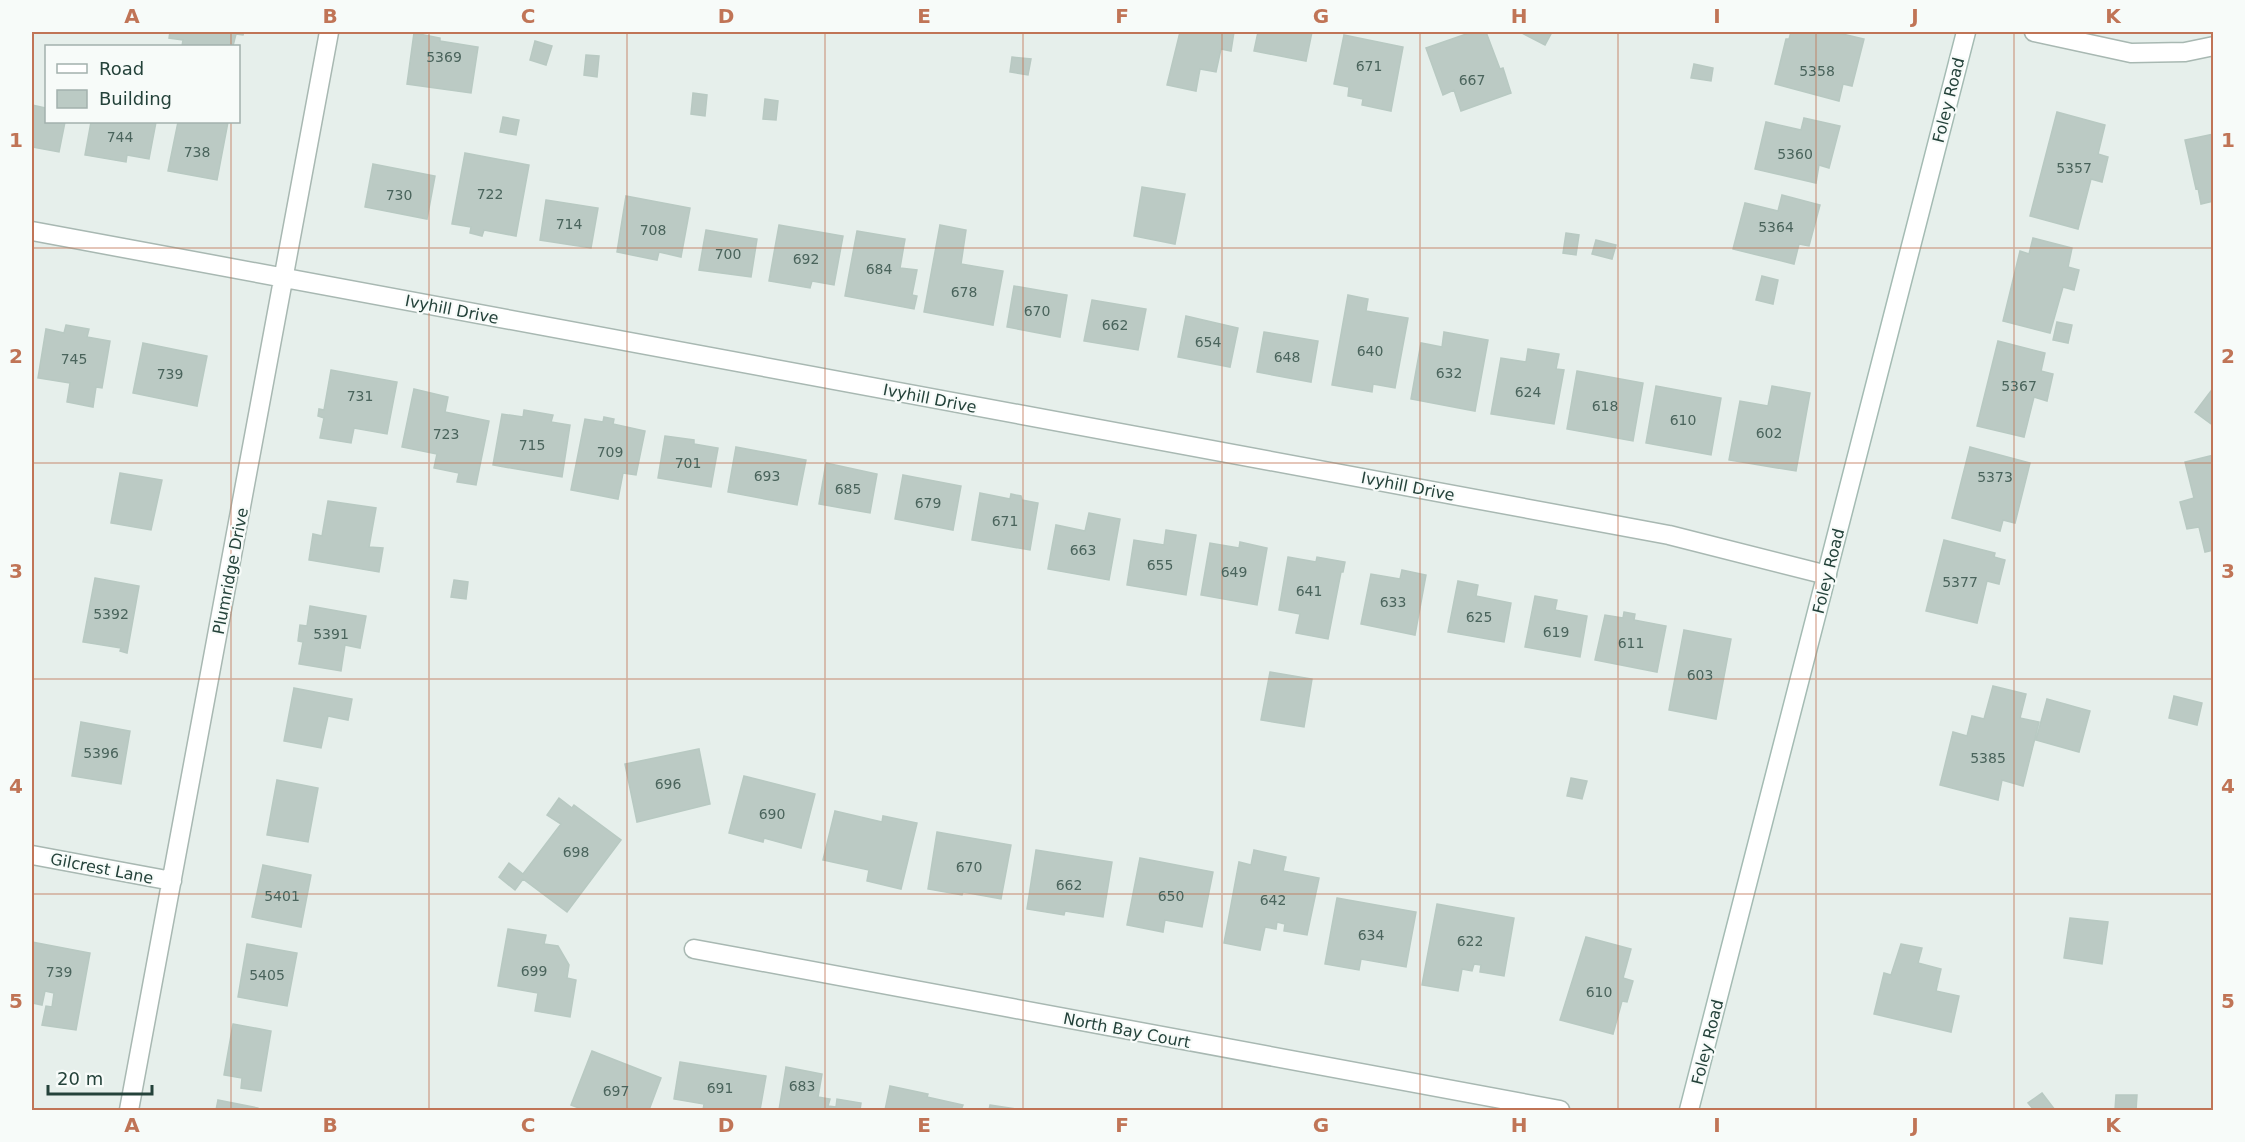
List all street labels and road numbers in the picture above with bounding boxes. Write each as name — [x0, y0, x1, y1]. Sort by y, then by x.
street label: Foley Road — [1929, 55, 1968, 145]
street label: Ivyhill Drive — [404, 291, 500, 328]
street label: Ivyhill Drive — [882, 380, 978, 417]
street label: Ivyhill Drive — [1360, 468, 1456, 505]
street label: Plumridge Drive — [209, 506, 252, 636]
street label: Foley Road — [1809, 526, 1848, 616]
street label: Gilcrest Lane — [49, 849, 155, 888]
street label: Foley Road — [1688, 997, 1727, 1087]
street label: North Bay Court — [1062, 1009, 1192, 1052]

